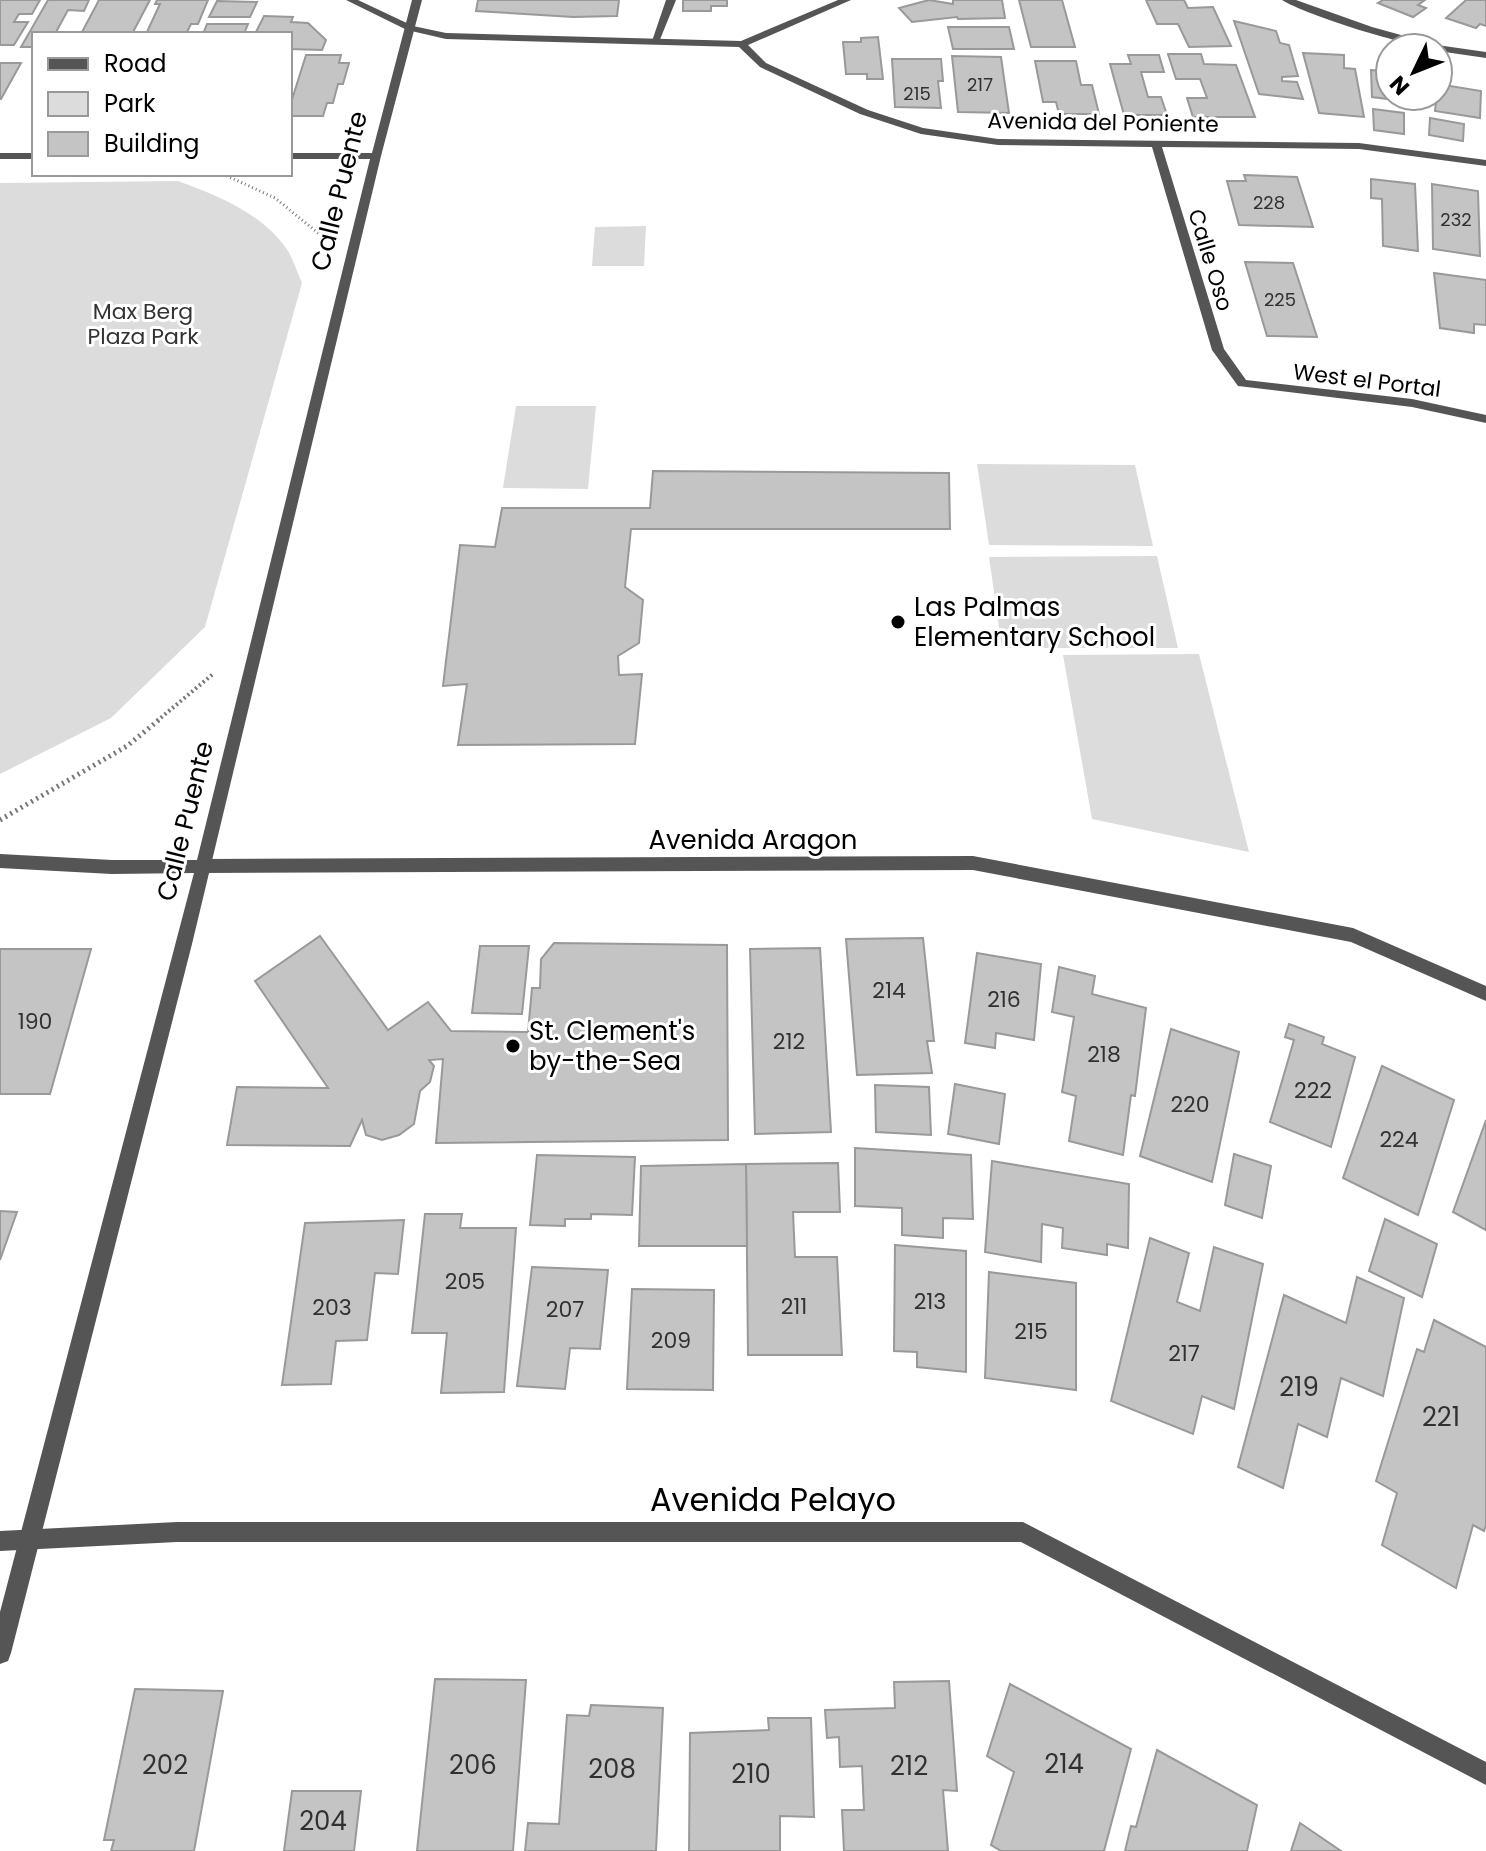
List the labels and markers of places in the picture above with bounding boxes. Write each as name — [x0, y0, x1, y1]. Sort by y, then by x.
place label: Las Palmas Elementary School — [914, 589, 1155, 655]
marker: Las Palmas Elementary School — [889, 613, 907, 631]
place label: St. Clement's by-the-Sea — [529, 1013, 695, 1079]
marker: St. Clement's by-the-Sea — [504, 1037, 522, 1055]

